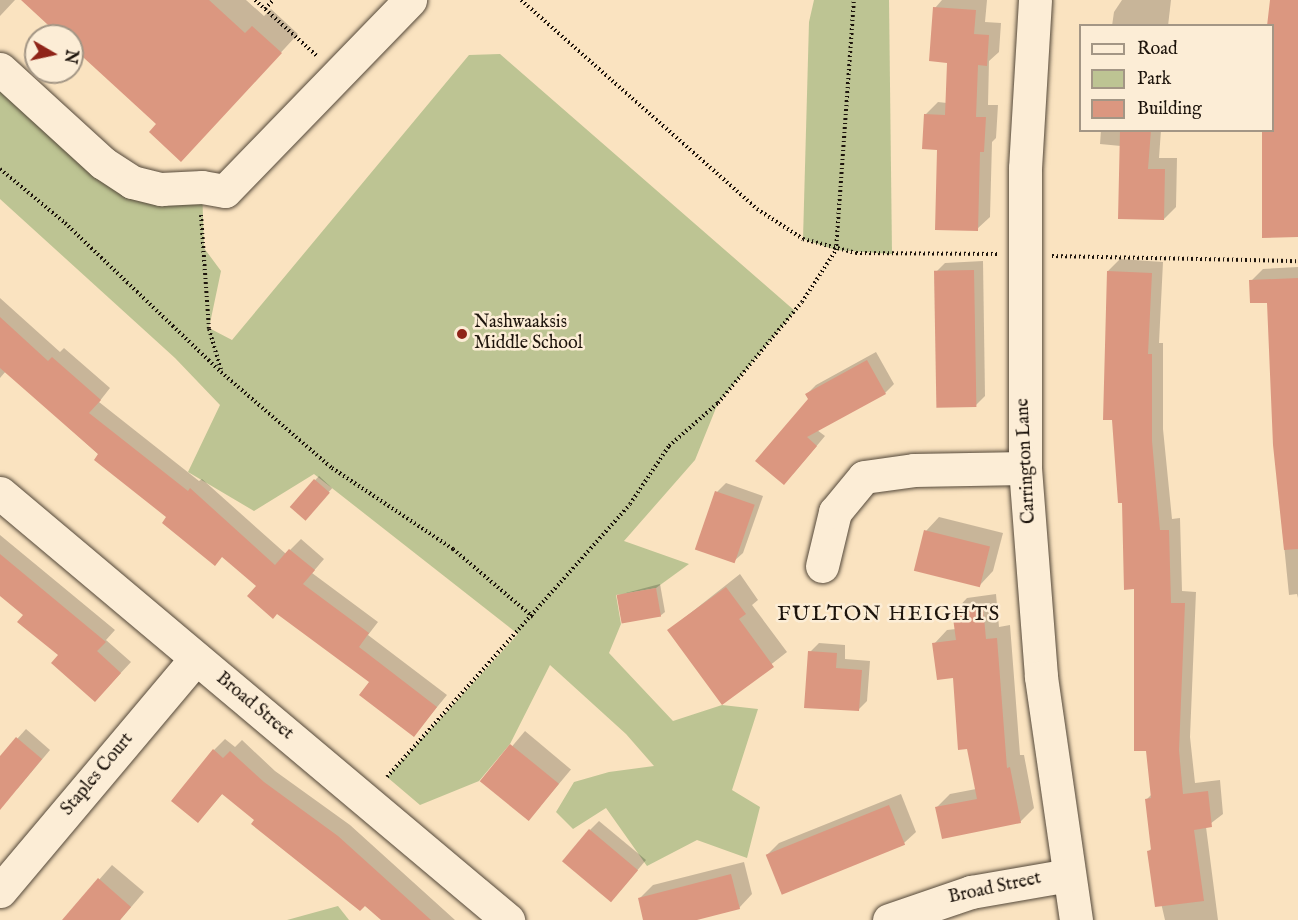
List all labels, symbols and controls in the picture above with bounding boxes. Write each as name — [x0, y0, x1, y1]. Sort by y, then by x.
north arrow — [24, 24, 84, 84]
legend — [1079, 24, 1274, 132]
text: Road — [1137, 38, 1178, 61]
text: N — [59, 48, 81, 65]
text: Park — [1137, 68, 1171, 91]
text: Building — [1137, 98, 1202, 121]
place label: Nashwaaksis Middle School — [474, 313, 583, 356]
marker: Nashwaaksis Middle School — [455, 327, 469, 341]
street label: Carrington Lane — [1013, 398, 1041, 524]
district label: FULTON HEIGHTS — [777, 602, 1001, 628]
street label: Broad Street — [211, 668, 297, 746]
street label: Staples Court — [57, 729, 139, 821]
street label: Broad Street — [947, 869, 1043, 909]

